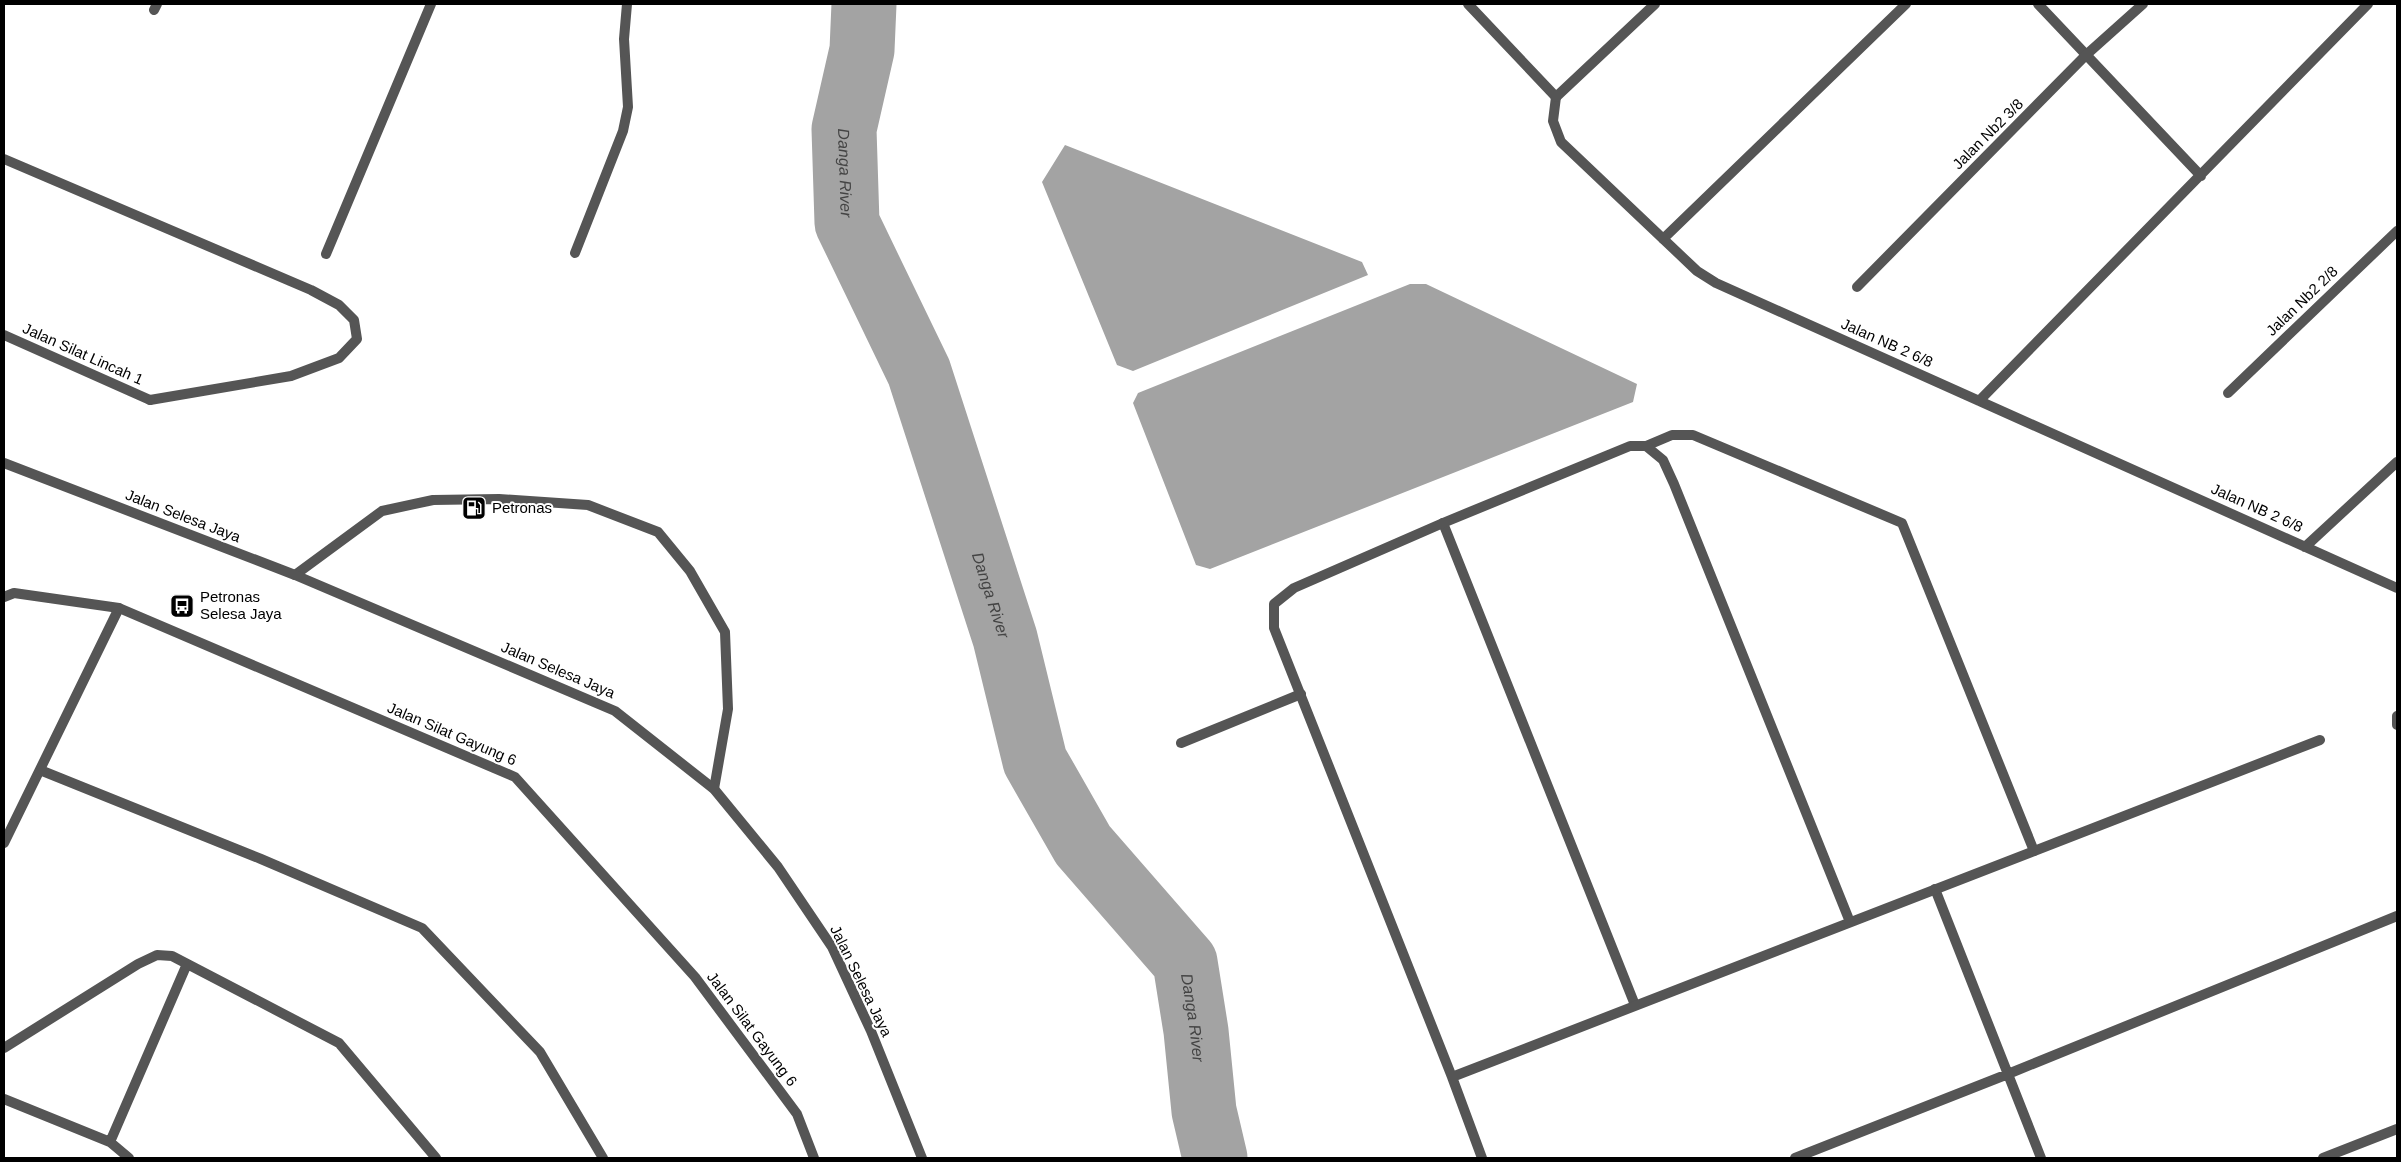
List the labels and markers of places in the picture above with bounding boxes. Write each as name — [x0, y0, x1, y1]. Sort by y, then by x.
fuel station icon: Petronas — [461, 495, 487, 521]
place label: Petronas — [492, 499, 552, 516]
place label: Petronas Selesa Jaya — [200, 588, 282, 622]
bus stop icon: Petronas Selesa Jaya — [169, 593, 195, 619]

